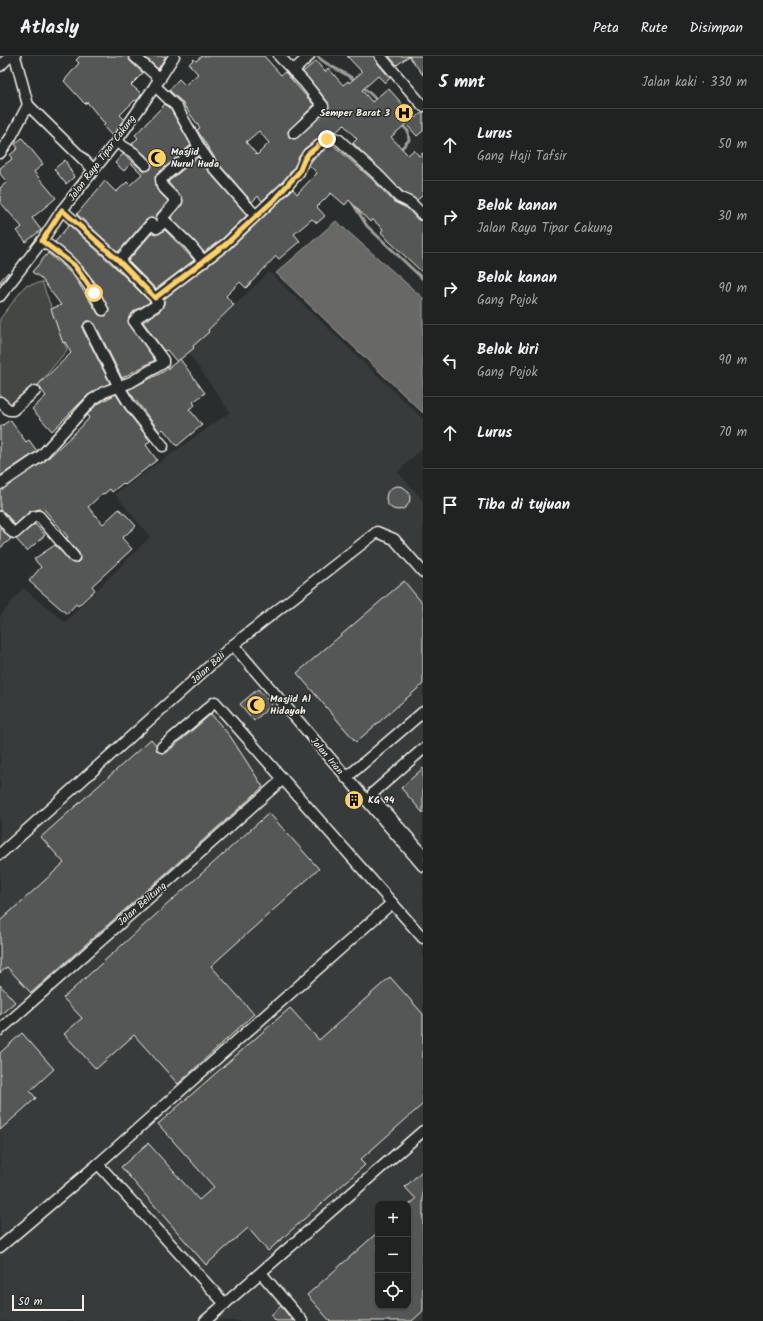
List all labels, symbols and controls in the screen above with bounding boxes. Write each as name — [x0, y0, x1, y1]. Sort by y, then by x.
text: Atlasly — [20, 13, 79, 43]
text: Peta — [593, 17, 619, 39]
text: Rute — [641, 17, 667, 39]
text: Disimpan — [689, 17, 743, 39]
text: 5 mnt — [439, 69, 485, 96]
text: Jalan kaki · 330 m — [642, 72, 747, 93]
hospital icon: Semper Barat 3 — [393, 102, 415, 124]
place label: Semper Barat 3 — [320, 105, 391, 121]
street label: Jalan Raya Tipar Cakung — [64, 111, 140, 205]
text: Lurus — [477, 122, 512, 146]
route end — [318, 130, 336, 148]
icon: ahead — [439, 134, 461, 156]
text: 50 m — [718, 134, 747, 155]
place label: Masjid Nurul Huda — [171, 144, 219, 172]
text: Gang Haji Tafsir — [477, 146, 567, 167]
mosque icon: Masjid Nurul Huda — [146, 147, 168, 169]
text: Belok kanan — [477, 194, 557, 218]
icon: right — [439, 206, 461, 228]
text: 30 m — [718, 206, 747, 227]
text: Jalan Raya Tipar Cakung — [477, 218, 613, 239]
text: Belok kanan — [477, 266, 557, 290]
icon: right — [439, 278, 461, 300]
text: 90 m — [719, 278, 747, 299]
route start — [85, 284, 103, 302]
text: Gang Pojok — [477, 290, 538, 311]
text: Belok kiri — [477, 338, 538, 362]
icon: left — [439, 350, 461, 372]
text: 90 m — [719, 350, 747, 371]
text: Gang Pojok — [477, 362, 538, 383]
text: Lurus — [477, 421, 512, 445]
icon: ahead — [439, 422, 461, 444]
text: 70 m — [719, 422, 747, 443]
text: Tiba di tujuan — [477, 493, 570, 517]
icon: arrive — [439, 494, 461, 516]
street label: Jalan Bali — [187, 648, 229, 688]
place label: Masjid Al Hidayah — [270, 691, 311, 719]
mosque icon: Masjid Al Hidayah — [245, 694, 267, 716]
street label: Jalan Irian — [307, 734, 347, 778]
building icon: KG 94 — [343, 789, 365, 811]
place label: KG 94 — [368, 792, 395, 808]
street label: Jalan Belitung — [114, 878, 170, 930]
map controls — [375, 1201, 411, 1309]
button: + — [375, 1201, 411, 1237]
button: − — [375, 1237, 411, 1273]
button: locate — [375, 1273, 411, 1309]
scale bar — [12, 1293, 84, 1312]
text: 50 m — [18, 1293, 43, 1311]

